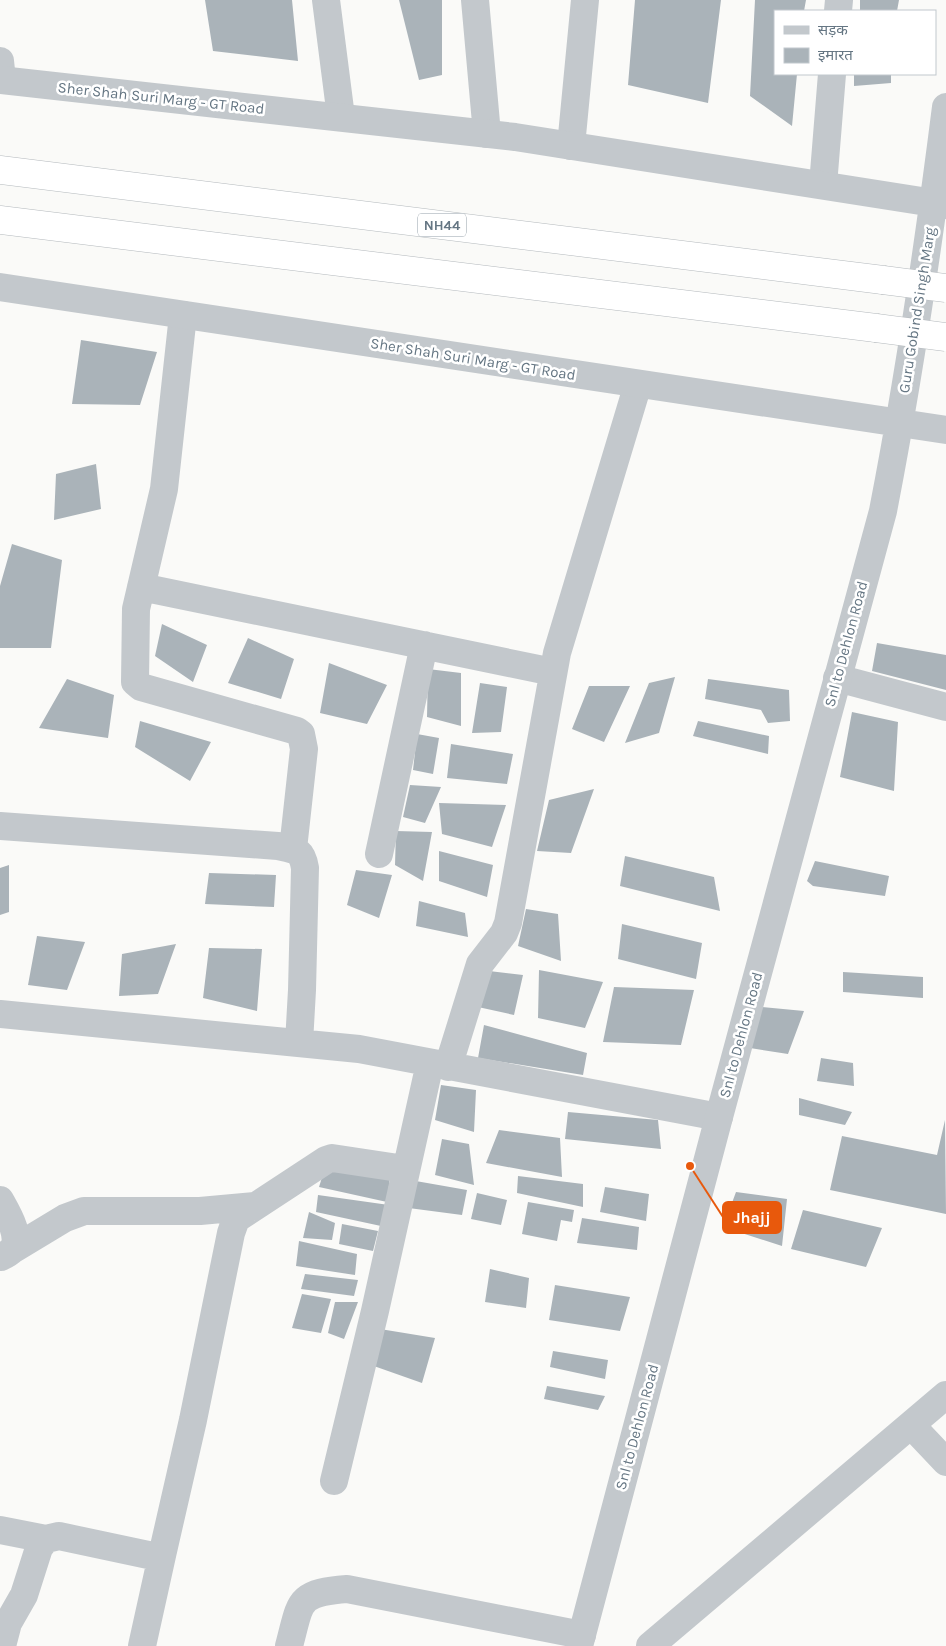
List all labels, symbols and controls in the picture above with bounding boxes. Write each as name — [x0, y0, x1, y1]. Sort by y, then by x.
legend — [774, 10, 936, 75]
text: सड़क — [818, 21, 848, 39]
text: इमारत — [818, 46, 853, 64]
street label: Sher Shah Suri Marg - GT Road — [57, 78, 265, 118]
road number: NH44 — [418, 214, 466, 236]
street label: Guru Gobind Singh Marg — [895, 225, 939, 394]
street label: Sher Shah Suri Marg - GT Road — [369, 334, 577, 384]
street label: Snl to Dehlon Road — [821, 579, 871, 709]
street label: Snl to Dehlon Road — [716, 970, 766, 1100]
callout: Jhajj — [723, 1202, 781, 1233]
text: Jhajj — [733, 1208, 771, 1227]
street label: Snl to Dehlon Road — [612, 1362, 662, 1492]

